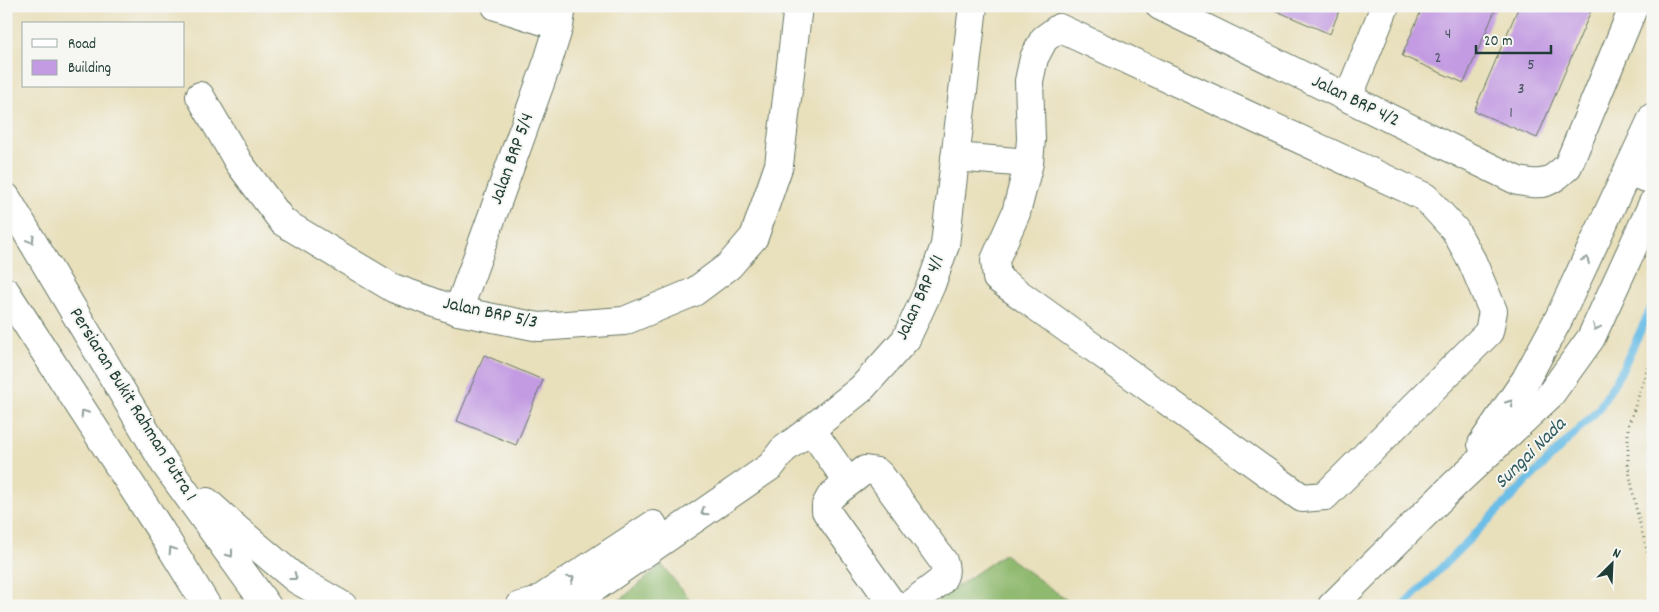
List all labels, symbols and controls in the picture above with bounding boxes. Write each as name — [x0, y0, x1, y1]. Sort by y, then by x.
legend — [22, 22, 185, 88]
scale bar — [1476, 22, 1552, 54]
house number: 4 — [1445, 23, 1451, 46]
text: 20 m — [1484, 31, 1512, 53]
text: Road — [68, 34, 96, 56]
house number: 2 — [1435, 47, 1442, 70]
house number: 5 — [1527, 54, 1535, 77]
text: Building — [68, 58, 111, 80]
street label: Jalan BRP 4/2 — [1306, 69, 1404, 135]
house number: 3 — [1517, 78, 1525, 101]
house number: 1 — [1509, 102, 1513, 125]
street label: Jalan BRP 5/4 — [484, 109, 542, 209]
one-way arrow — [24, 234, 34, 243]
street label: Jalan BRP 4/1 — [890, 251, 952, 345]
one-way arrow — [1580, 256, 1591, 265]
street label: Jalan BRP 5/3 — [440, 291, 540, 337]
street label: Persiaran Bukit Rahman Putra 1 — [61, 303, 203, 507]
one-way arrow — [1592, 322, 1602, 331]
one-way arrow — [1504, 399, 1513, 409]
one-way arrow — [81, 409, 91, 418]
water label: Sungai Nada — [1489, 411, 1574, 496]
one-way arrow — [700, 506, 710, 515]
north arrow — [1586, 540, 1636, 590]
text: N — [1609, 543, 1624, 565]
one-way arrow — [169, 546, 179, 555]
one-way arrow — [224, 548, 233, 558]
one-way arrow — [288, 571, 297, 579]
one-way arrow — [565, 576, 575, 585]

